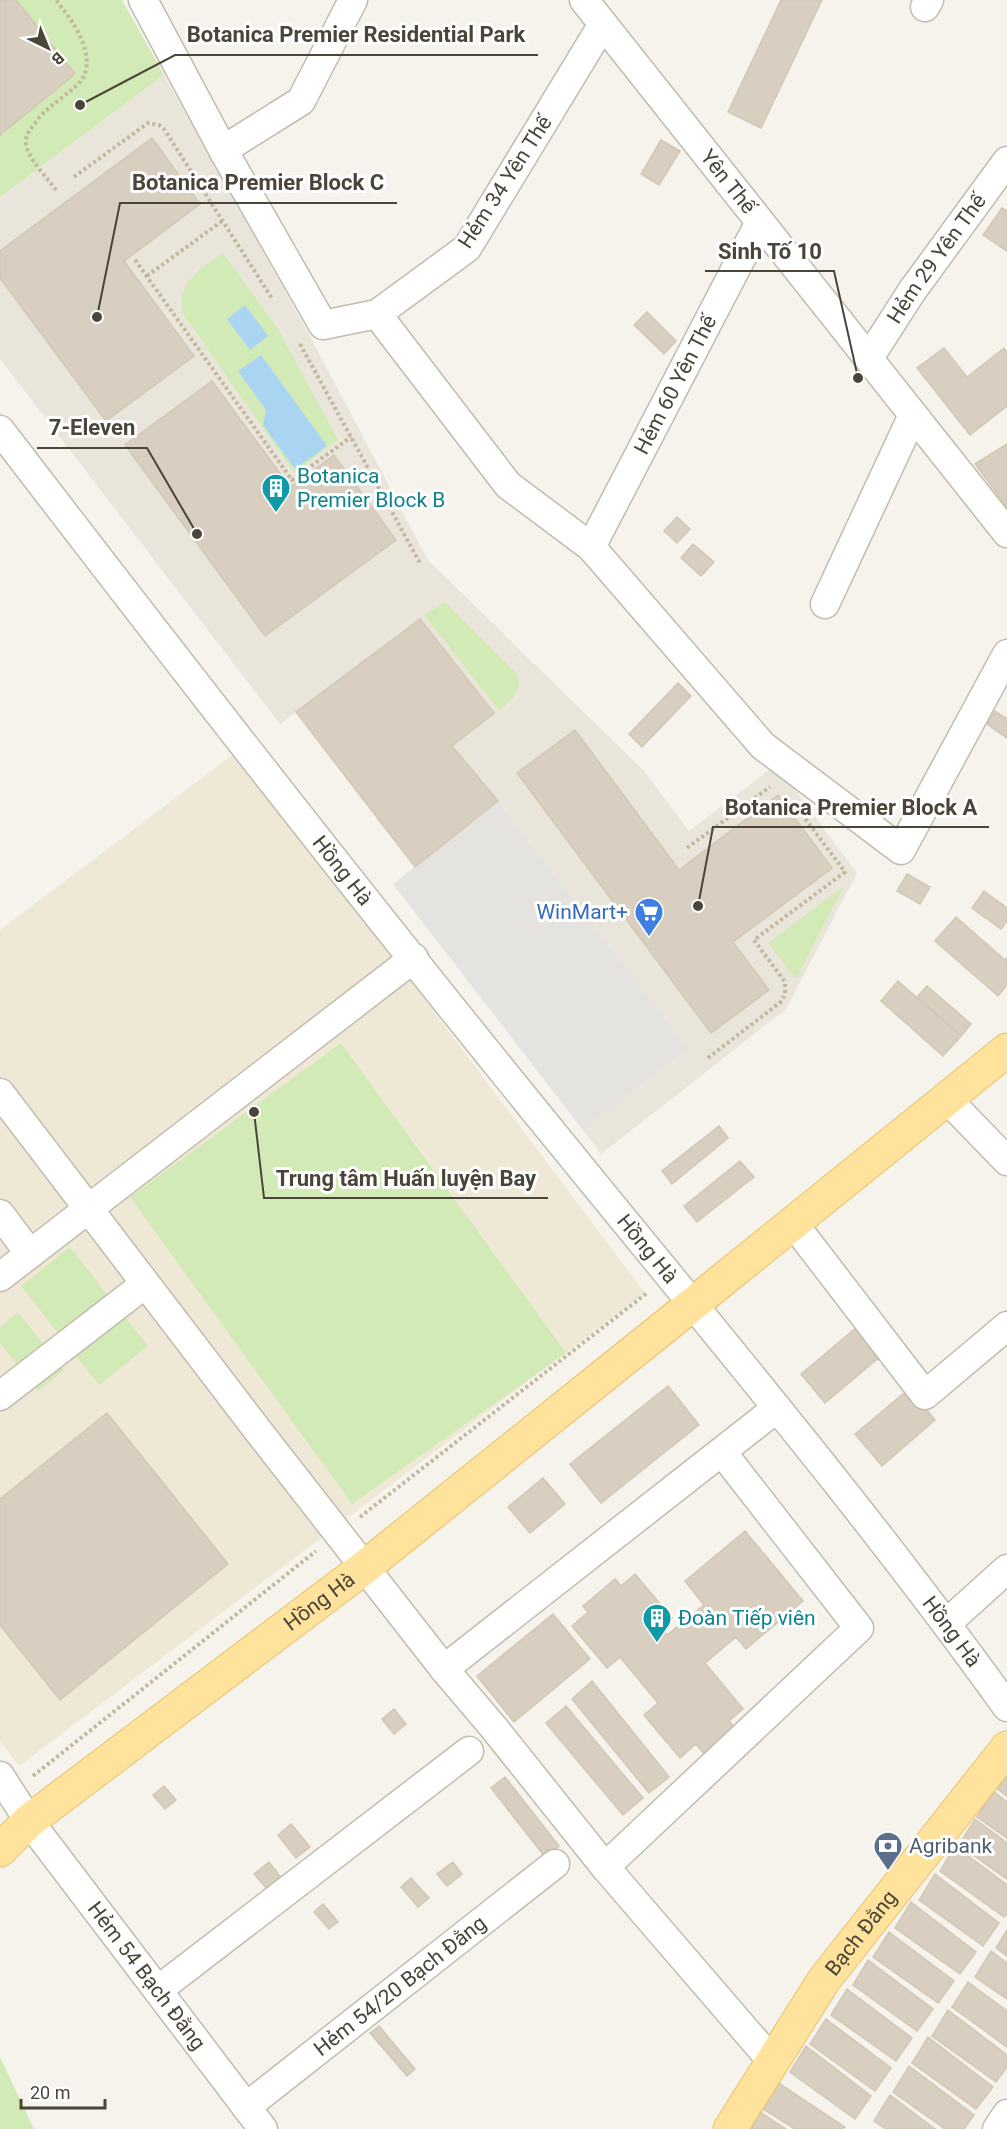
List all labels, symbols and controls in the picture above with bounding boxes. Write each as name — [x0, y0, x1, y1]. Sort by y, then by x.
callout: Botanica Premier Residential Park — [175, 15, 538, 55]
north arrow — [18, 18, 78, 78]
text: Botanica Premier Residential Park — [187, 22, 525, 47]
text: B — [48, 48, 68, 69]
street label: Hẻm 34 Yên Thế — [453, 110, 558, 253]
street label: Yên Thế — [696, 145, 762, 220]
callout: Botanica Premier Block C — [120, 163, 397, 203]
text: Botanica Premier Block C — [132, 170, 384, 195]
street label: Hẻm 29 Yên Thế — [882, 188, 992, 328]
callout: Sinh Tố 10 — [705, 231, 834, 271]
text: Sinh Tố 10 — [718, 239, 822, 264]
street label: Hẻm 60 Yên Thế — [629, 309, 722, 458]
callout: 7-Eleven — [37, 408, 147, 448]
text: 7-Eleven — [49, 415, 135, 440]
place label: Botanica Premier Block B — [297, 464, 445, 512]
building icon: Botanica Premier Block B — [260, 472, 292, 514]
callout: Botanica Premier Block A — [713, 787, 989, 827]
text: Botanica Premier Block A — [725, 795, 977, 820]
street label: Hồng Hà — [308, 831, 377, 910]
supermarket icon: WinMart+ — [633, 896, 665, 938]
place label: WinMart+ — [536, 900, 628, 924]
callout: Trung tâm Huấn luyện Bay — [264, 1158, 548, 1198]
text: Trung tâm Huấn luyện Bay — [276, 1166, 537, 1191]
street label: Hồng Hà — [612, 1210, 683, 1288]
street label: Hồng Hà — [279, 1567, 359, 1636]
street label: Hồng Hà — [918, 1592, 986, 1672]
building icon: Đoàn Tiếp viên — [641, 1602, 673, 1644]
place label: Đoàn Tiếp viên — [678, 1606, 816, 1630]
bank icon: Agribank — [872, 1830, 904, 1872]
place label: Agribank — [909, 1834, 993, 1858]
street label: Bạch Đằng — [820, 1886, 902, 1980]
street label: Hẻm 54 Bạch Đằng — [83, 1897, 211, 2055]
street label: Hẻm 54/20 Bạch Đằng — [309, 1911, 491, 2061]
scale bar — [21, 2072, 105, 2110]
text: 20 m — [30, 2082, 70, 2103]

